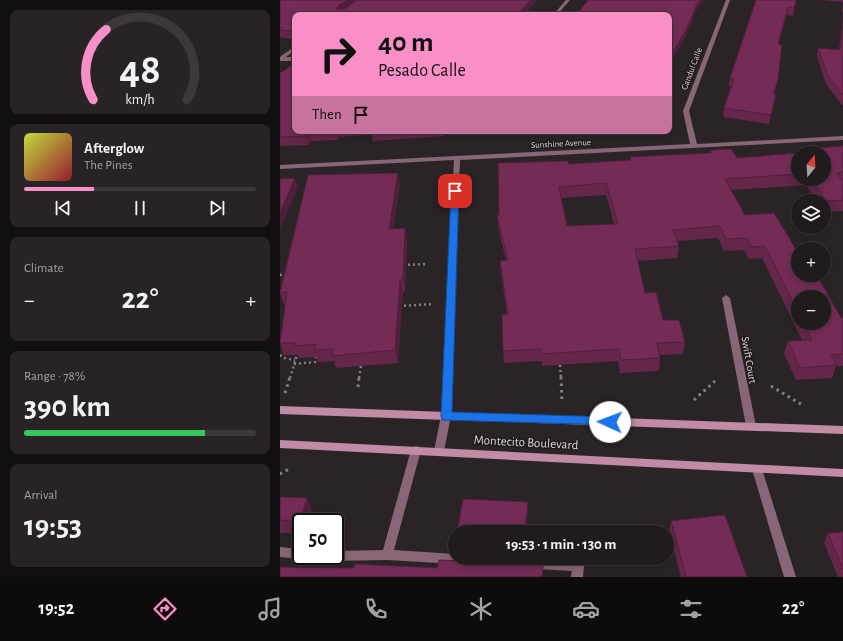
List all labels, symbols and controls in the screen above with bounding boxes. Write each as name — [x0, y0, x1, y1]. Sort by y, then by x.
icon: right — [312, 28, 364, 80]
text: 40 m — [378, 29, 434, 57]
street label: Gandul Calle — [680, 47, 704, 91]
text: 48 — [119, 50, 161, 91]
text: Pesado Calle — [378, 62, 466, 80]
text: km/h — [125, 93, 155, 107]
icon: arrive — [350, 104, 372, 126]
text: Then — [312, 107, 342, 122]
street label: Sunshine Avenue — [531, 138, 591, 150]
text: Afterglow — [84, 141, 144, 156]
north arrow — [791, 146, 831, 186]
map controls — [791, 146, 831, 330]
text: The Pines — [84, 159, 133, 172]
pin — [438, 174, 472, 208]
icon: arrive — [444, 180, 466, 202]
button: layers — [791, 194, 831, 234]
icon: previous — [52, 197, 74, 219]
icon: pause — [129, 197, 151, 219]
icon: next — [206, 197, 228, 219]
button: + — [791, 242, 831, 282]
text: Climate — [24, 262, 63, 275]
text: 22° — [121, 284, 159, 314]
text: − — [24, 289, 35, 311]
text: + — [245, 289, 256, 311]
button: − — [791, 290, 831, 330]
street label: Swift Court — [739, 336, 759, 385]
text: Range · 78% — [24, 370, 85, 383]
text: 390 km — [24, 392, 111, 422]
position arrow — [589, 401, 631, 443]
street label: Montecito Boulevard — [473, 434, 579, 452]
text: Arrival — [24, 489, 57, 502]
text: 19:53 — [24, 511, 82, 541]
speed limit sign: 50 — [292, 513, 344, 565]
text: 19:53 · 1 min · 130 m — [506, 537, 616, 552]
icon: directions — [151, 595, 179, 623]
icon: music — [256, 595, 284, 623]
icon: phone — [362, 595, 390, 623]
icon: climate — [467, 595, 495, 623]
icon: car — [572, 595, 600, 623]
icon: filters — [677, 595, 705, 623]
text: 19:52 — [39, 600, 74, 618]
text: 22° — [782, 600, 804, 618]

